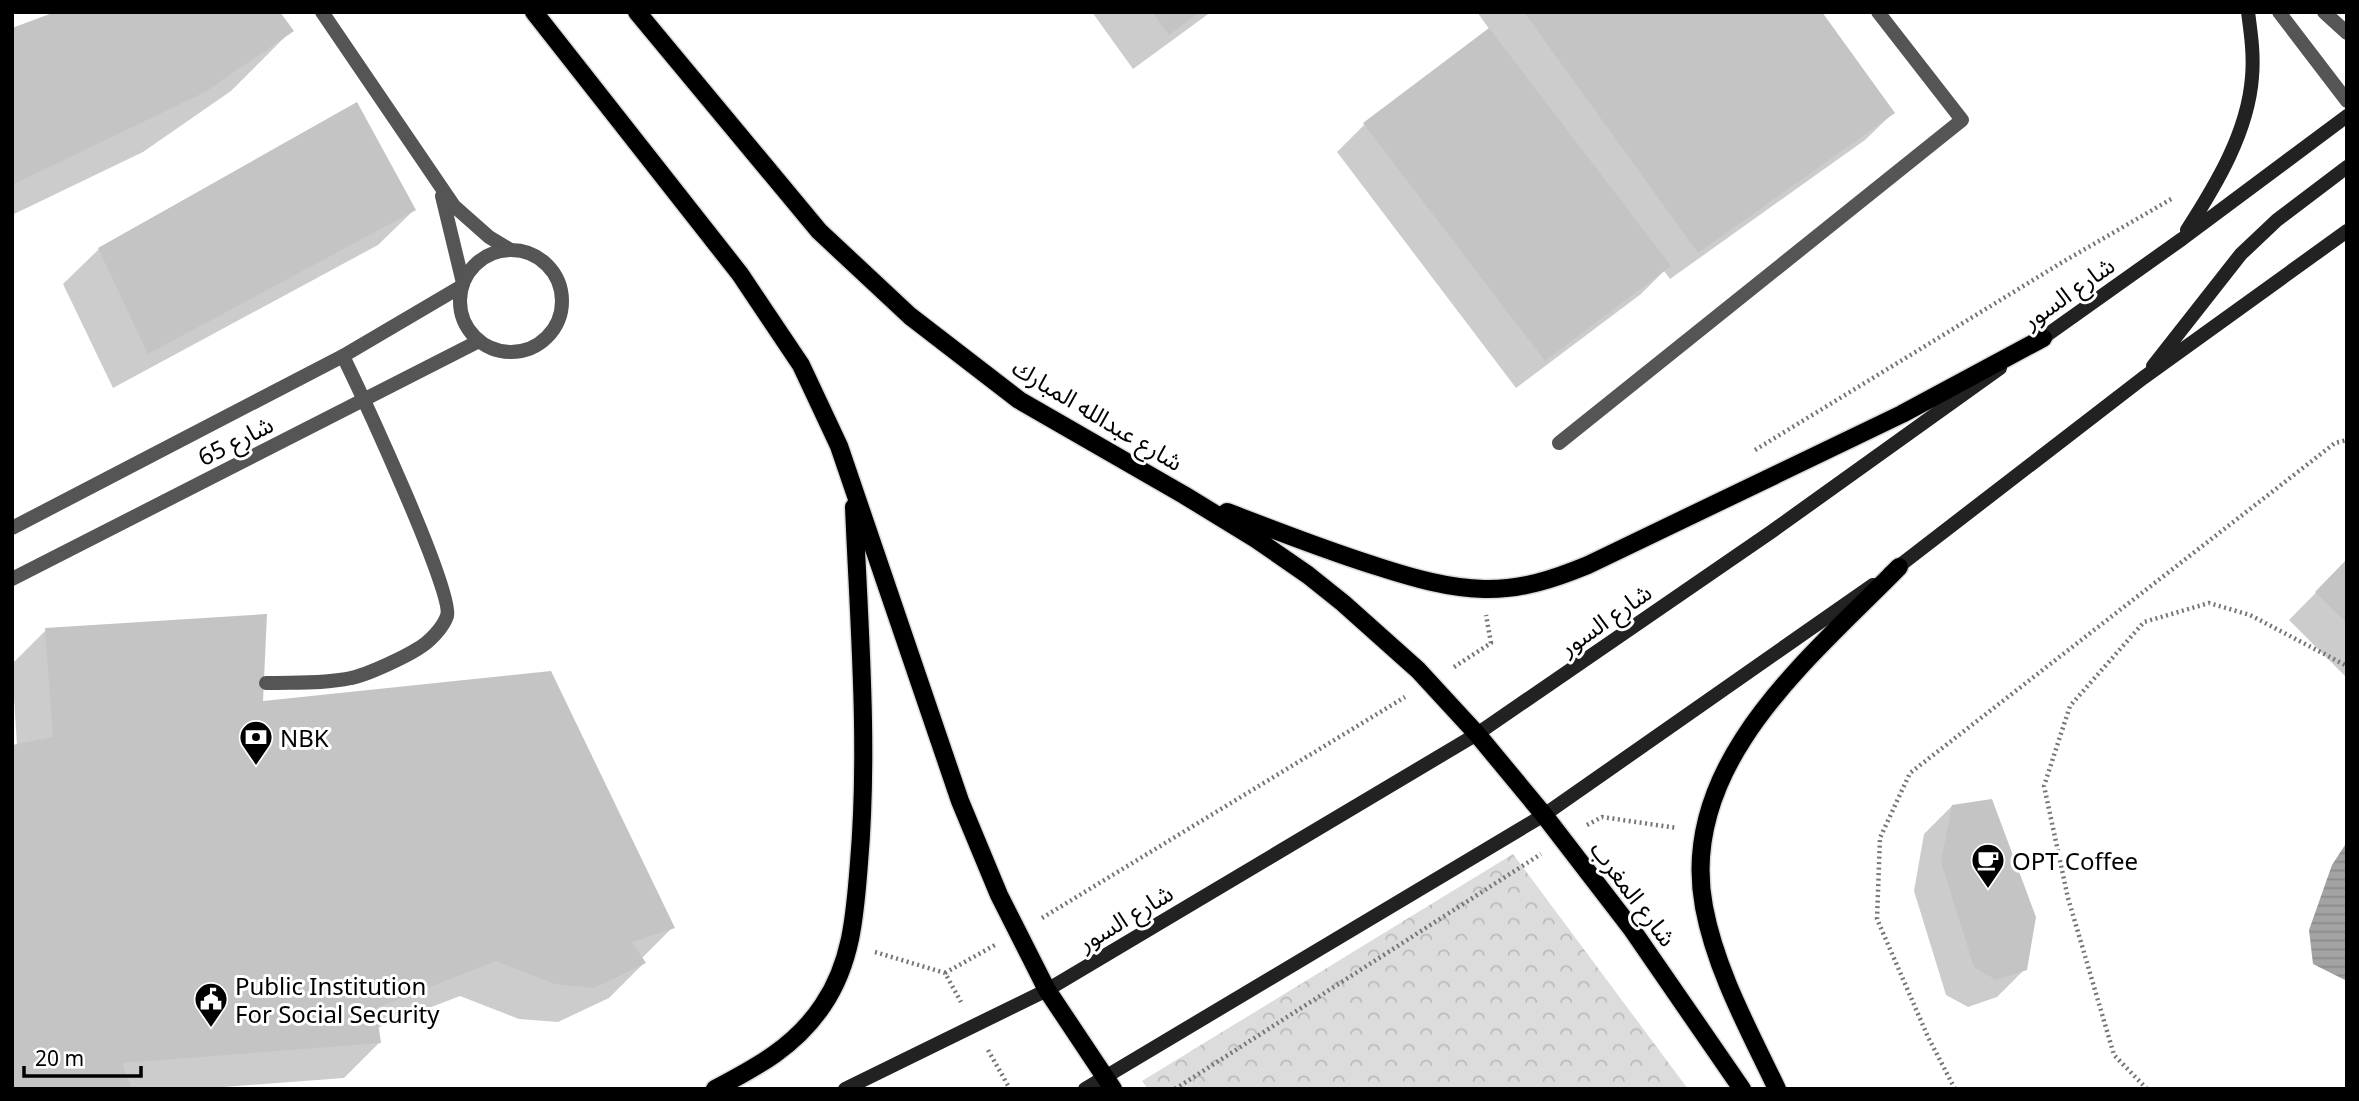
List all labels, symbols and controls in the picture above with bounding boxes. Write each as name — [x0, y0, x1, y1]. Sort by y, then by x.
street label: شارع السور — [2015, 248, 2122, 338]
street label: شارع عبدالله المبارك — [1006, 350, 1189, 480]
street label: شارع 65 — [192, 407, 279, 475]
street label: شارع السور — [1552, 575, 1659, 665]
bank icon: NBK — [237, 718, 275, 767]
place label: NBK — [280, 721, 329, 754]
street label: شارع المغرب — [1582, 833, 1685, 954]
cafe icon: OPT Coffee — [1969, 841, 2007, 890]
place label: OPT Coffee — [2012, 844, 2138, 877]
street label: شارع السور — [1070, 876, 1180, 961]
place label: Public Institution For Social Security — [235, 969, 440, 1030]
public building icon: Public Institution For Social Security — [192, 980, 230, 1029]
scale bar — [24, 1034, 142, 1078]
text: 20 m — [35, 1044, 84, 1072]

